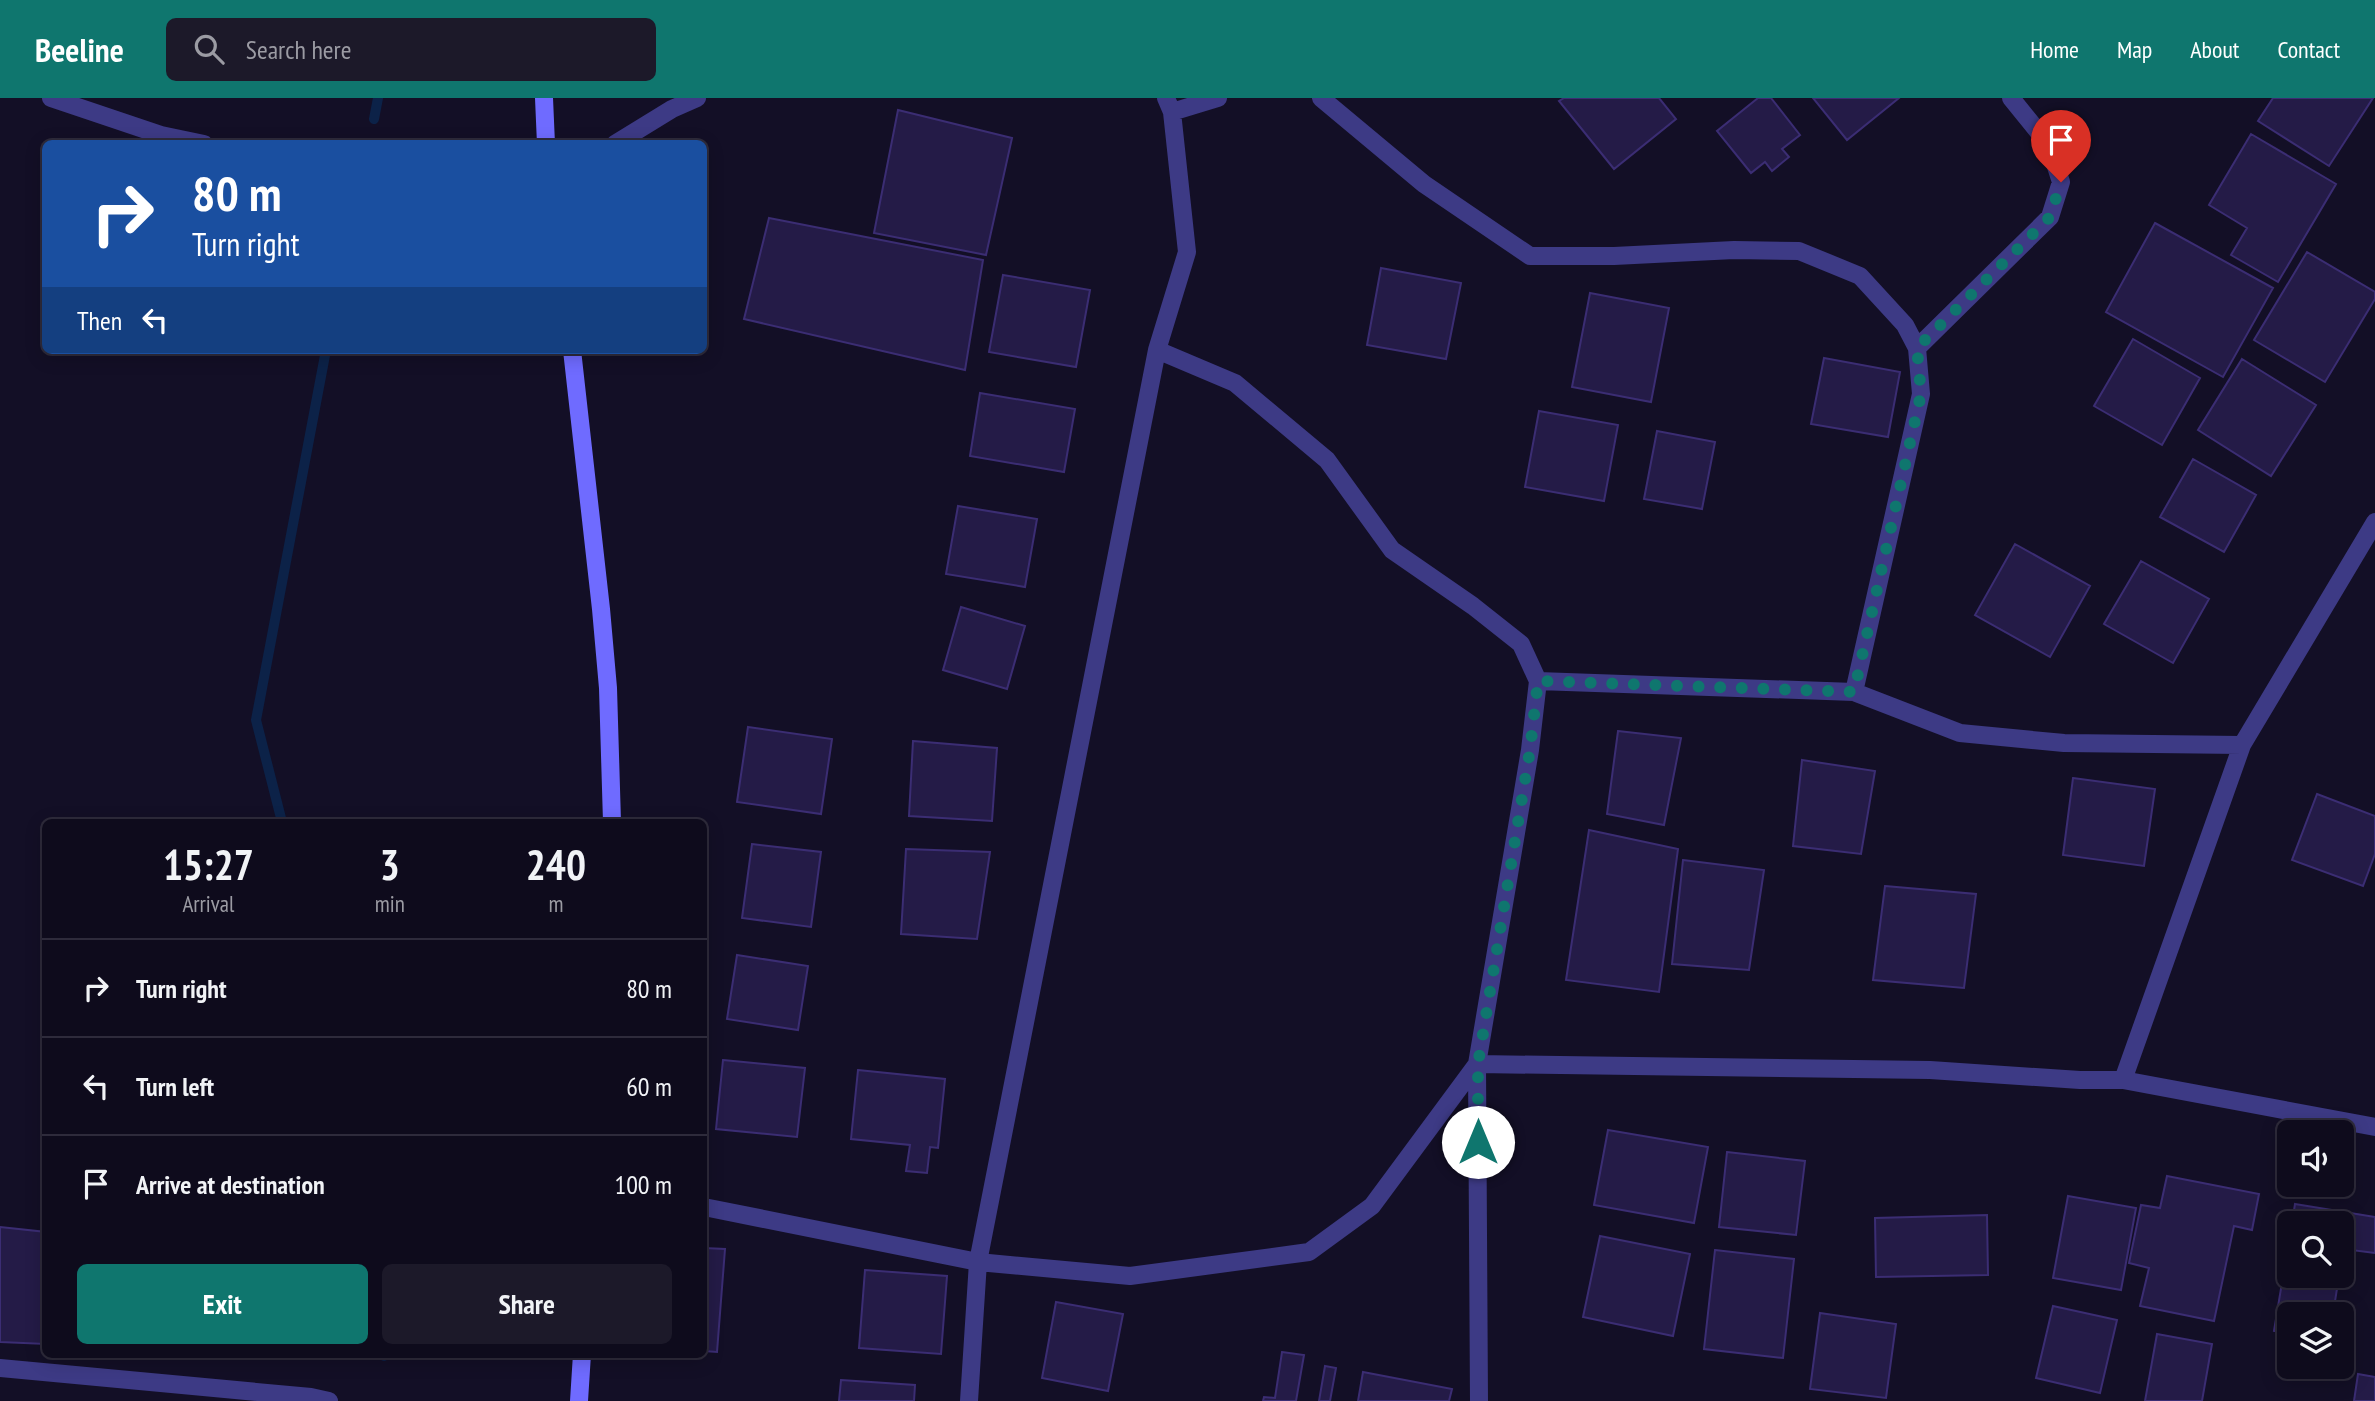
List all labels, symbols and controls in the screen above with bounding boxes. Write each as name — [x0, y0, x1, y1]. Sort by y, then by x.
search box — [166, 18, 656, 81]
text: Beeline — [35, 28, 124, 71]
icon: search — [190, 30, 228, 68]
text: Search here — [246, 33, 351, 66]
text: Home — [2030, 34, 2079, 65]
text: Map — [2117, 34, 2152, 65]
text: About — [2190, 34, 2239, 65]
text: Contact — [2277, 34, 2340, 65]
pin — [2031, 110, 2091, 182]
icon: arrive — [2042, 121, 2080, 159]
text: 80 m — [192, 161, 281, 225]
icon: right — [77, 168, 168, 259]
text: Turn right — [192, 223, 300, 265]
icon: left — [136, 301, 174, 339]
text: Then — [77, 304, 122, 337]
text: 15:27 — [163, 837, 254, 892]
text: 3 — [380, 837, 400, 892]
text: 240 — [526, 837, 586, 892]
text: Arrival — [182, 889, 234, 918]
text: min — [375, 889, 405, 918]
text: m — [548, 889, 563, 918]
icon: right — [77, 969, 115, 1007]
text: Turn right — [136, 972, 227, 1005]
text: 80 m — [626, 972, 672, 1005]
icon: left — [77, 1067, 115, 1105]
text: Turn left — [136, 1070, 214, 1103]
text: 60 m — [626, 1070, 672, 1103]
position arrow — [1441, 1105, 1515, 1179]
map controls — [2277, 1120, 2354, 1379]
button: sound — [2277, 1120, 2354, 1197]
icon: arrive — [77, 1165, 115, 1203]
text: Arrive at destination — [136, 1168, 325, 1201]
text: 100 m — [614, 1168, 672, 1201]
button: search — [2277, 1211, 2354, 1288]
button: Exit — [77, 1264, 368, 1344]
button: Share — [382, 1264, 672, 1344]
button: layers — [2277, 1302, 2354, 1379]

